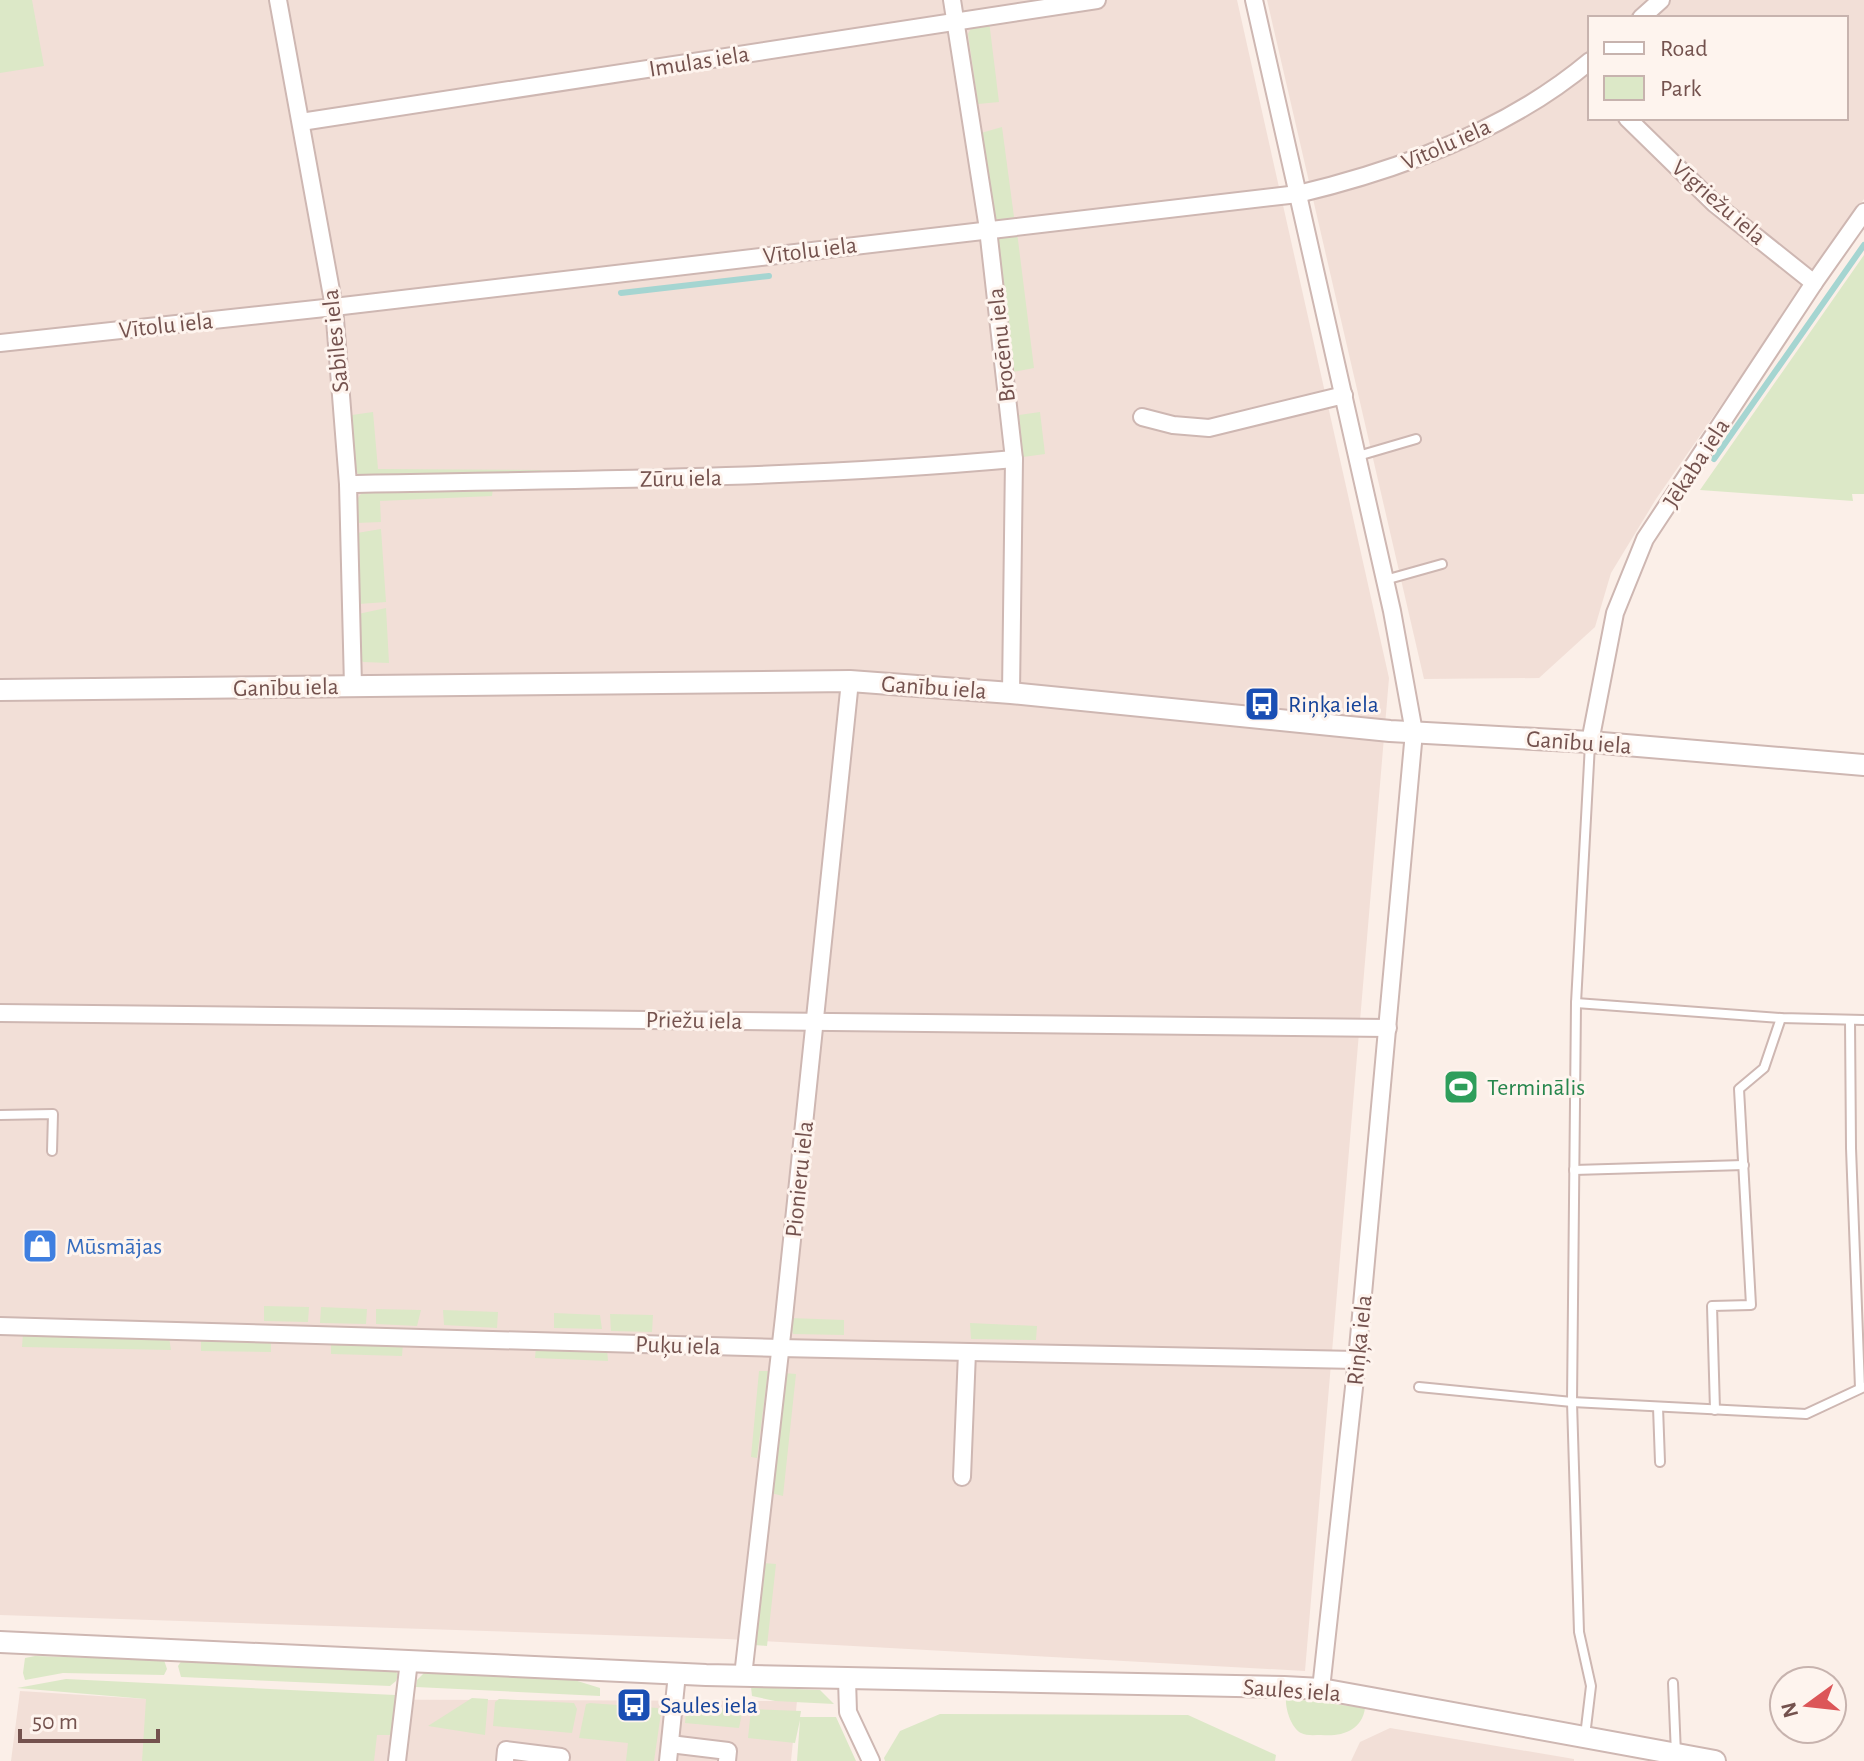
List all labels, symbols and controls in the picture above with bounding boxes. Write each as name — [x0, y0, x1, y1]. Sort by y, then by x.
legend — [1588, 16, 1848, 120]
text: Road — [1660, 37, 1708, 61]
street label: Imulas iela — [647, 42, 751, 82]
text: Park — [1660, 77, 1701, 101]
street label: Vītolu iela — [1398, 115, 1494, 175]
street label: Vīgriežu iela — [1667, 156, 1770, 250]
street label: Vītolu iela — [762, 233, 858, 269]
street label: Brocēnu iela — [984, 286, 1020, 403]
street label: Sabiles iela — [319, 288, 353, 394]
street label: Vītolu iela — [118, 309, 214, 343]
street label: Jēkaba iela — [1659, 415, 1734, 512]
street label: Zūru iela — [640, 466, 722, 492]
street label: Ganību iela — [880, 672, 987, 704]
street label: Ganību iela — [233, 675, 339, 701]
bus stop icon: Riņķa iela — [1243, 685, 1281, 723]
place label: Riņķa iela — [1288, 693, 1379, 718]
street label: Ganību iela — [1525, 727, 1632, 759]
street label: Priežu iela — [645, 1008, 743, 1034]
sports icon: Terminālis — [1442, 1068, 1480, 1106]
place label: Terminālis — [1487, 1076, 1585, 1100]
street label: Pionieru iela — [782, 1120, 818, 1239]
shop icon: Mūsmājas — [21, 1227, 59, 1265]
place label: Mūsmājas — [66, 1235, 162, 1259]
street label: Riņķa iela — [1343, 1294, 1378, 1387]
street label: Puķu iela — [635, 1333, 721, 1360]
north arrow — [1768, 1665, 1848, 1745]
street label: Saules iela — [1242, 1676, 1342, 1706]
bus stop icon: Saules iela — [615, 1686, 653, 1724]
scale bar — [20, 1693, 158, 1743]
place label: Saules iela — [660, 1694, 758, 1718]
text: N — [1777, 1700, 1802, 1720]
text: 50 m — [32, 1710, 78, 1734]

